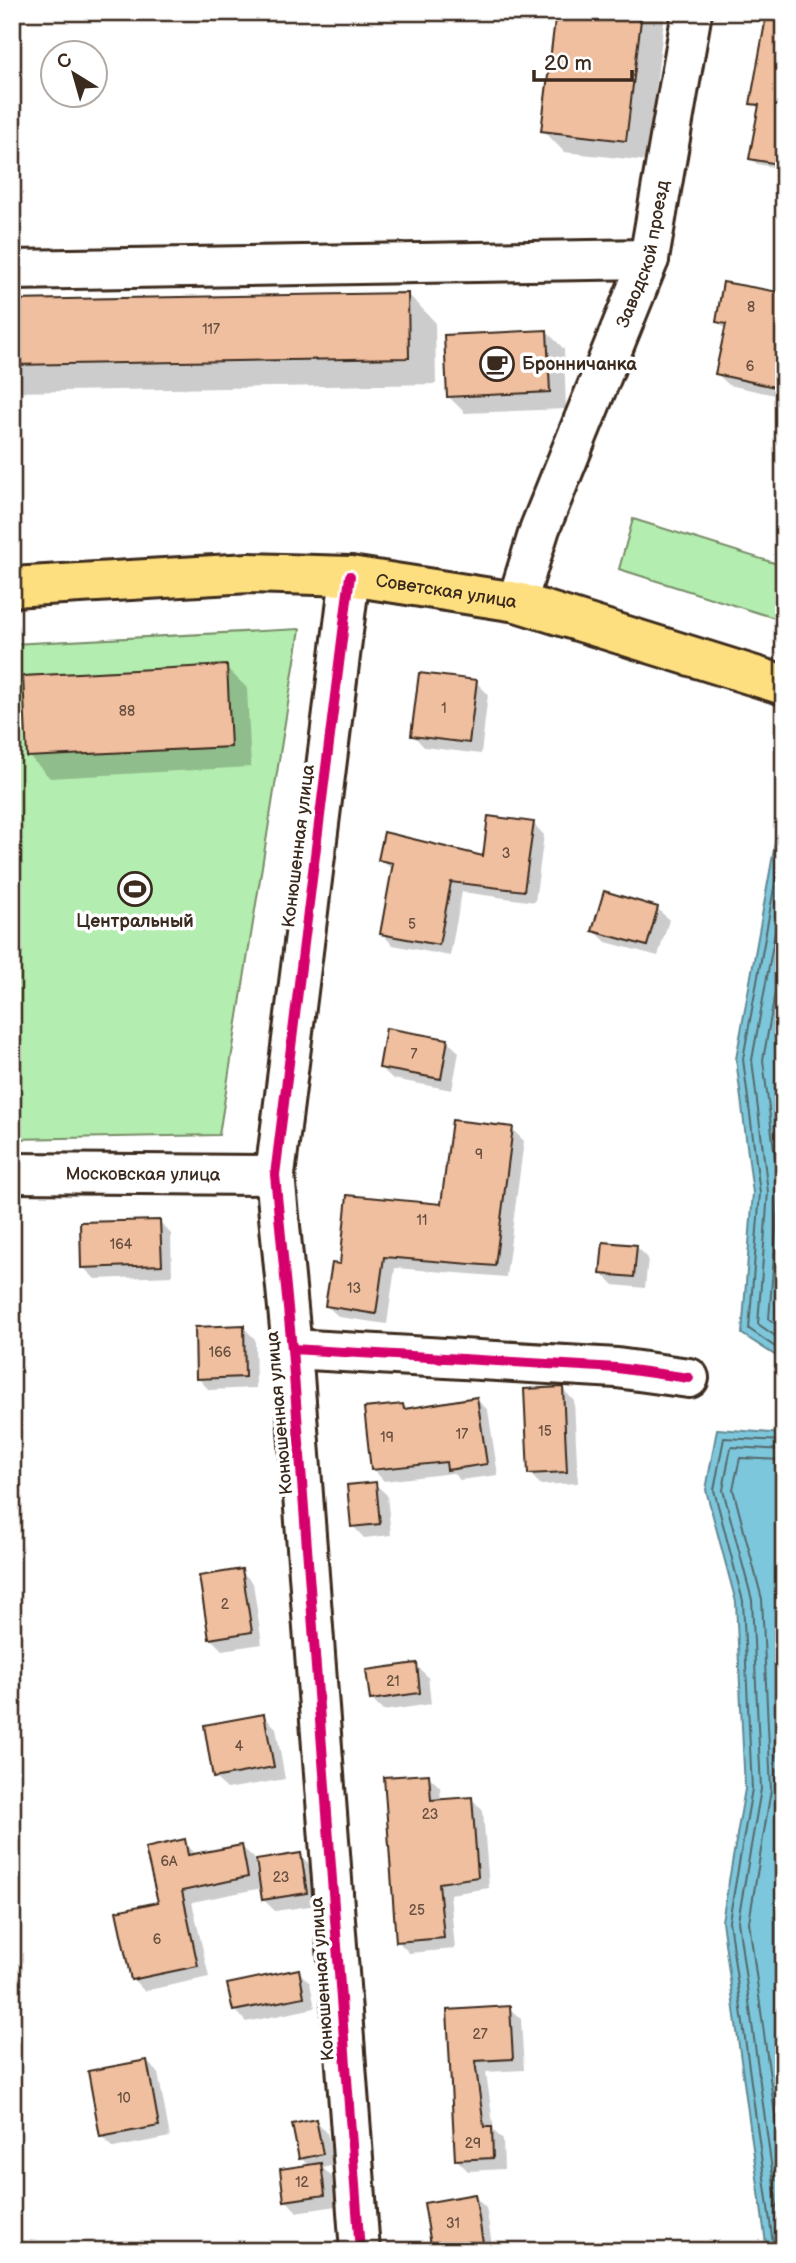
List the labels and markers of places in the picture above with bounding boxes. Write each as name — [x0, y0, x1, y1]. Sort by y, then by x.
cafe icon: Бронничанка — [478, 345, 516, 383]
place label: Бронничанка — [522, 354, 637, 375]
sports icon: Центральный — [116, 870, 154, 908]
place label: Центральный — [76, 911, 194, 932]

